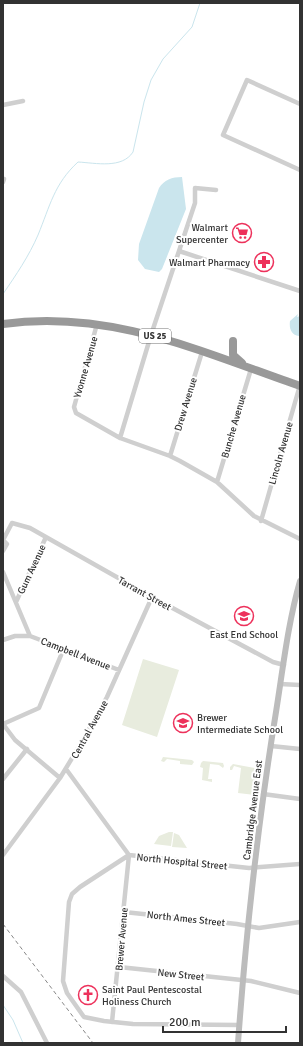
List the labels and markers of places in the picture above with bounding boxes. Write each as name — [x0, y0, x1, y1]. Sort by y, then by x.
place label: Walmart Supercenter — [176, 222, 228, 246]
supermarket icon: Walmart Supercenter — [231, 222, 253, 244]
pharmacy icon: Walmart Pharmacy — [253, 251, 275, 273]
place label: Walmart Pharmacy — [169, 257, 250, 269]
school or university icon: East End School — [233, 605, 255, 627]
place label: East End School — [210, 629, 278, 641]
school or university icon: Brewer Intermediate School — [172, 712, 194, 734]
place label: Brewer Intermediate School — [197, 712, 283, 736]
church icon: Saint Paul Pentescostal Holiness Church — [77, 984, 99, 1006]
place label: Saint Paul Pentescostal Holiness Church — [102, 984, 202, 1008]

